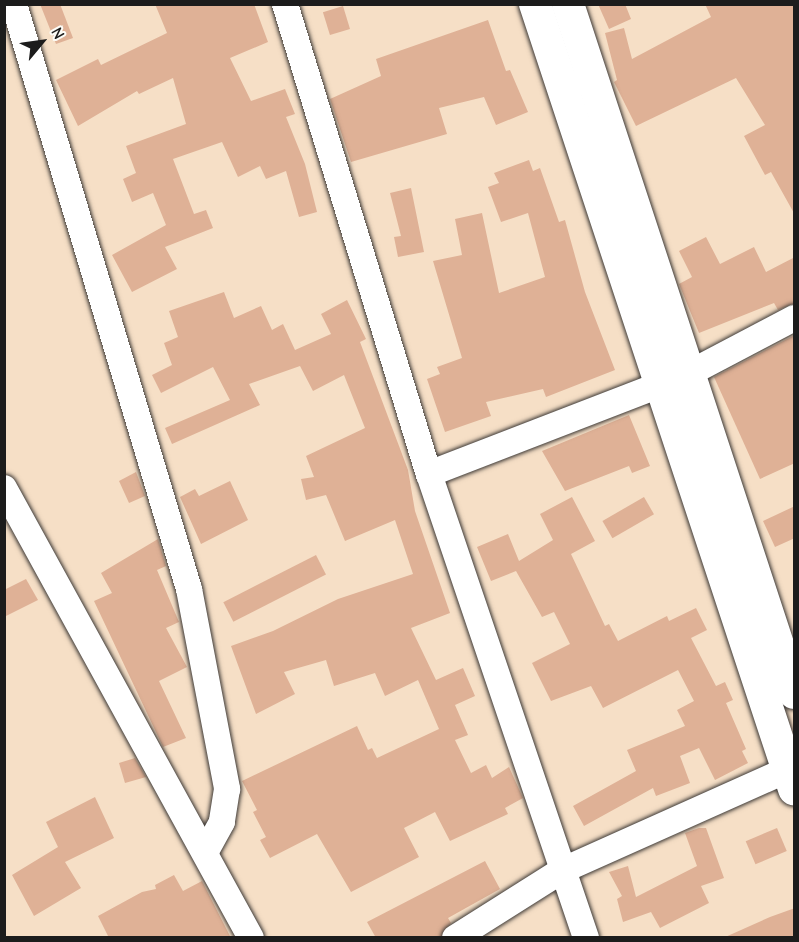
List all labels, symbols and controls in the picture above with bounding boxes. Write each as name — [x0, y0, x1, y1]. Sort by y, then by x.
north arrow — [12, 12, 72, 72]
text: N — [47, 24, 68, 42]

